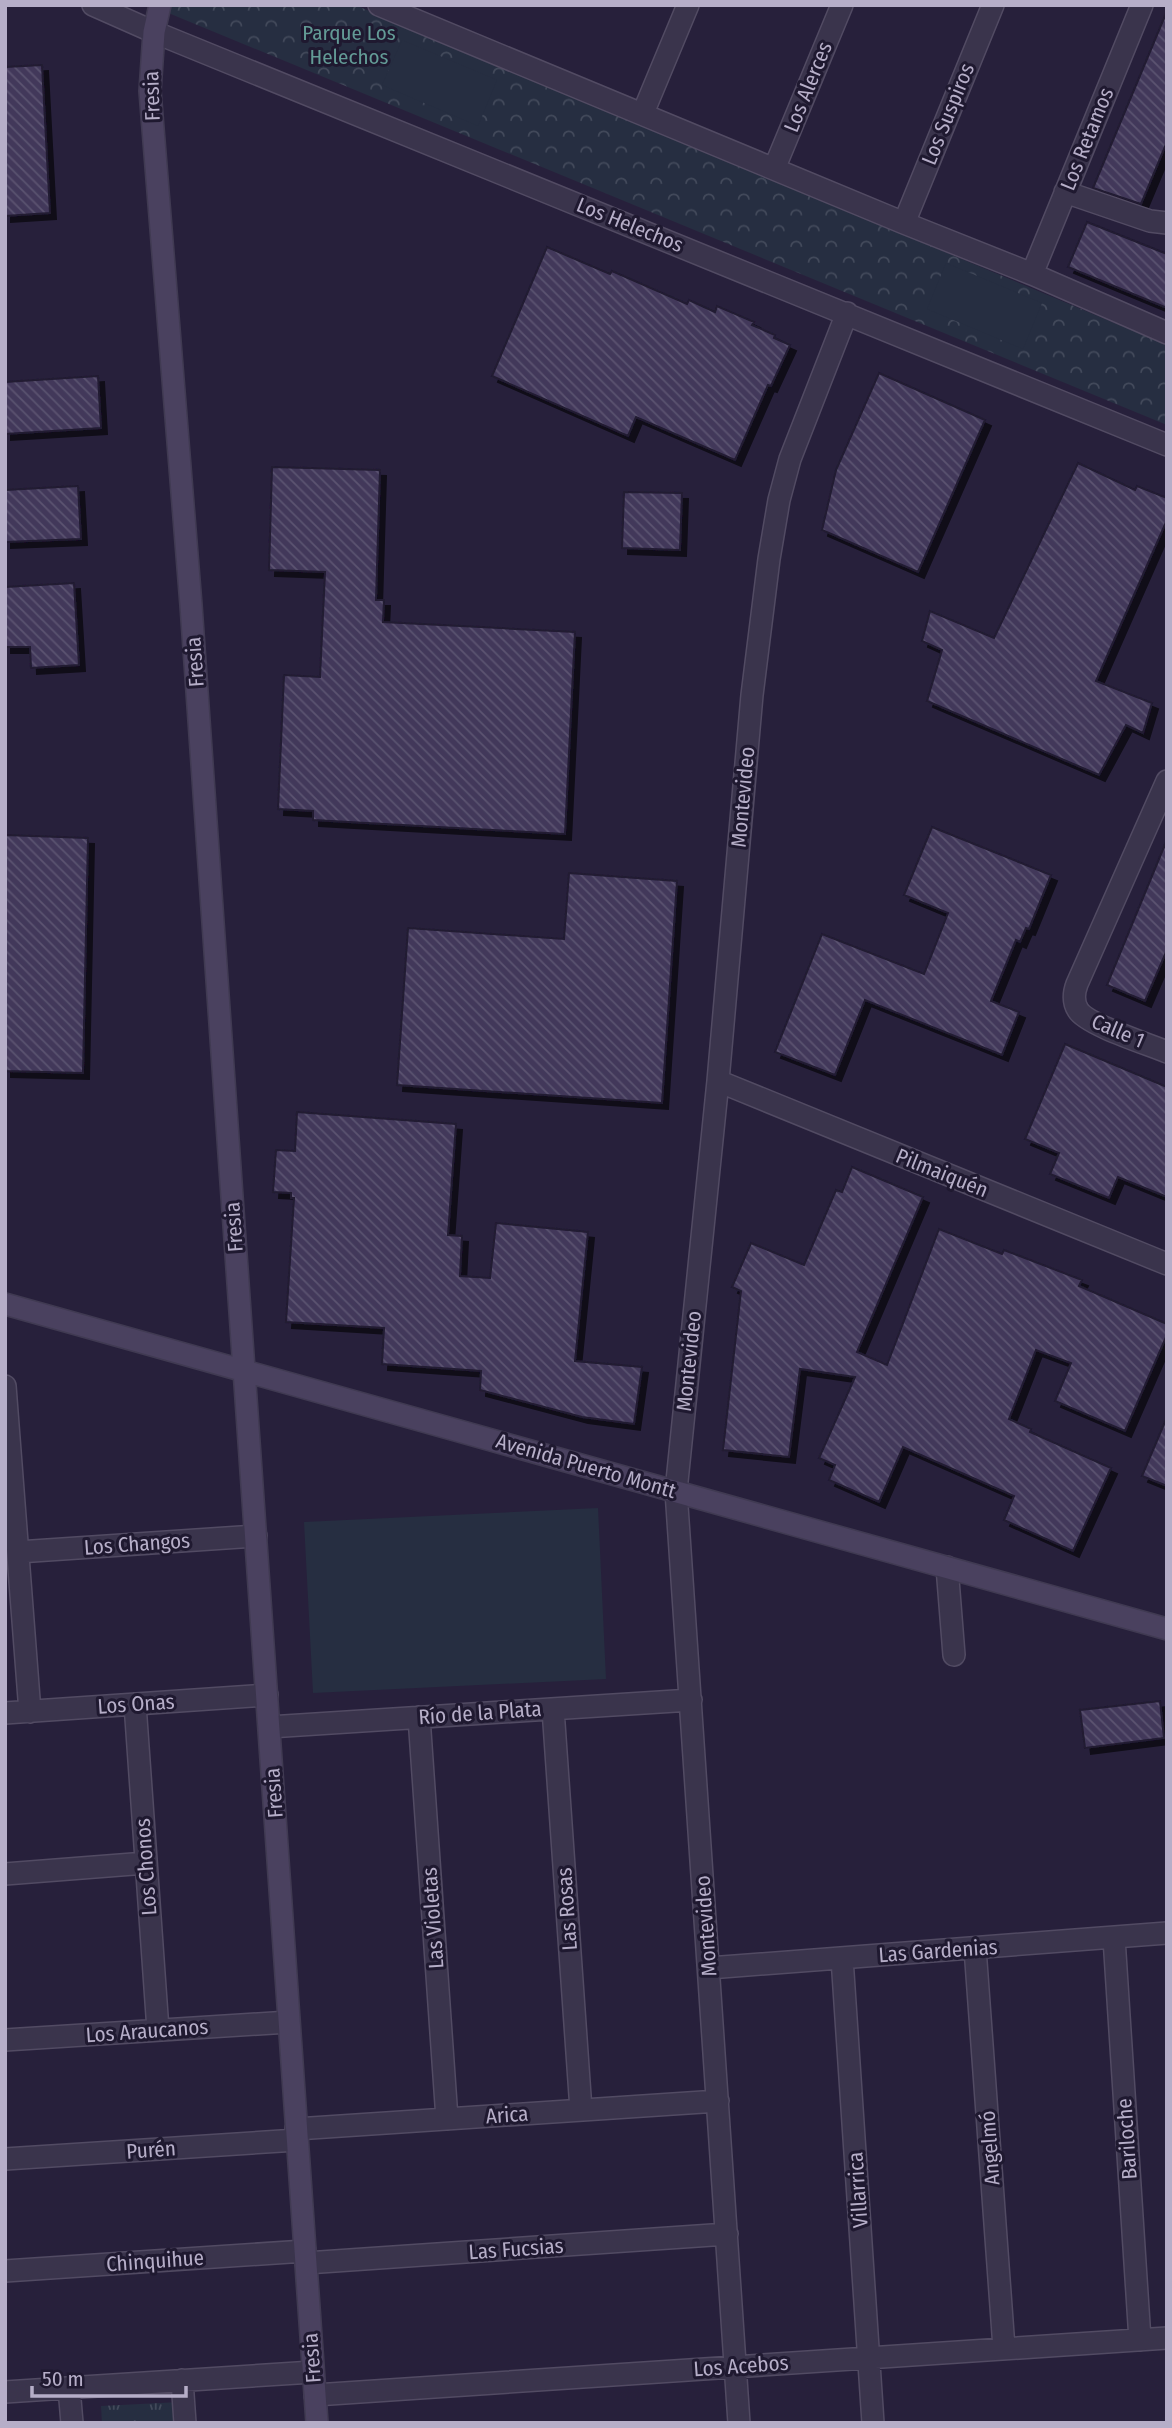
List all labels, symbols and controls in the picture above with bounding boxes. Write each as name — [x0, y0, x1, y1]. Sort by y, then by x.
park label: Parque Los Helechos — [302, 20, 396, 70]
street label: Los Alerces — [778, 38, 838, 136]
street label: Los Suspiros — [916, 59, 980, 169]
street label: Fresia — [138, 70, 166, 122]
street label: Los Retamos — [1055, 84, 1119, 194]
street label: Los Helechos — [573, 192, 687, 258]
street label: Fresia — [180, 636, 210, 688]
street label: Montevideo — [726, 745, 760, 849]
street label: Calle 1 — [1088, 1008, 1148, 1054]
street label: Pilmaiquén — [892, 1143, 992, 1203]
street label: Fresia — [219, 1201, 249, 1253]
street label: Montevideo — [671, 1309, 707, 1413]
street label: Avenida Puerto Montt — [493, 1428, 679, 1504]
street label: Los Changos — [83, 1527, 191, 1561]
street label: Los Onas — [97, 1688, 175, 1720]
street label: Río de la Plata — [418, 1696, 542, 1730]
street label: Fresia — [259, 1767, 289, 1819]
street label: Los Chonos — [130, 1817, 162, 1917]
street label: Las Violetas — [416, 1866, 450, 1970]
street label: Las Rosas — [551, 1867, 583, 1951]
street label: Montevideo — [690, 1875, 722, 1977]
street label: Las Gardenias — [878, 1934, 998, 1968]
street label: Los Araucanos — [85, 2014, 209, 2048]
street label: Bariloche — [1111, 2098, 1143, 2180]
street label: Arica — [485, 2101, 529, 2129]
street label: Angelmó — [974, 2110, 1006, 2186]
street label: Purén — [125, 2135, 177, 2165]
street label: Villarrica — [842, 2151, 874, 2229]
street label: Las Fucsias — [468, 2233, 564, 2265]
street label: Chinquihue — [105, 2245, 205, 2277]
street label: Fresia — [297, 2332, 327, 2384]
street label: Los Acebos — [693, 2350, 789, 2382]
scale bar — [32, 2354, 186, 2398]
text: 50 m — [42, 2366, 84, 2392]

